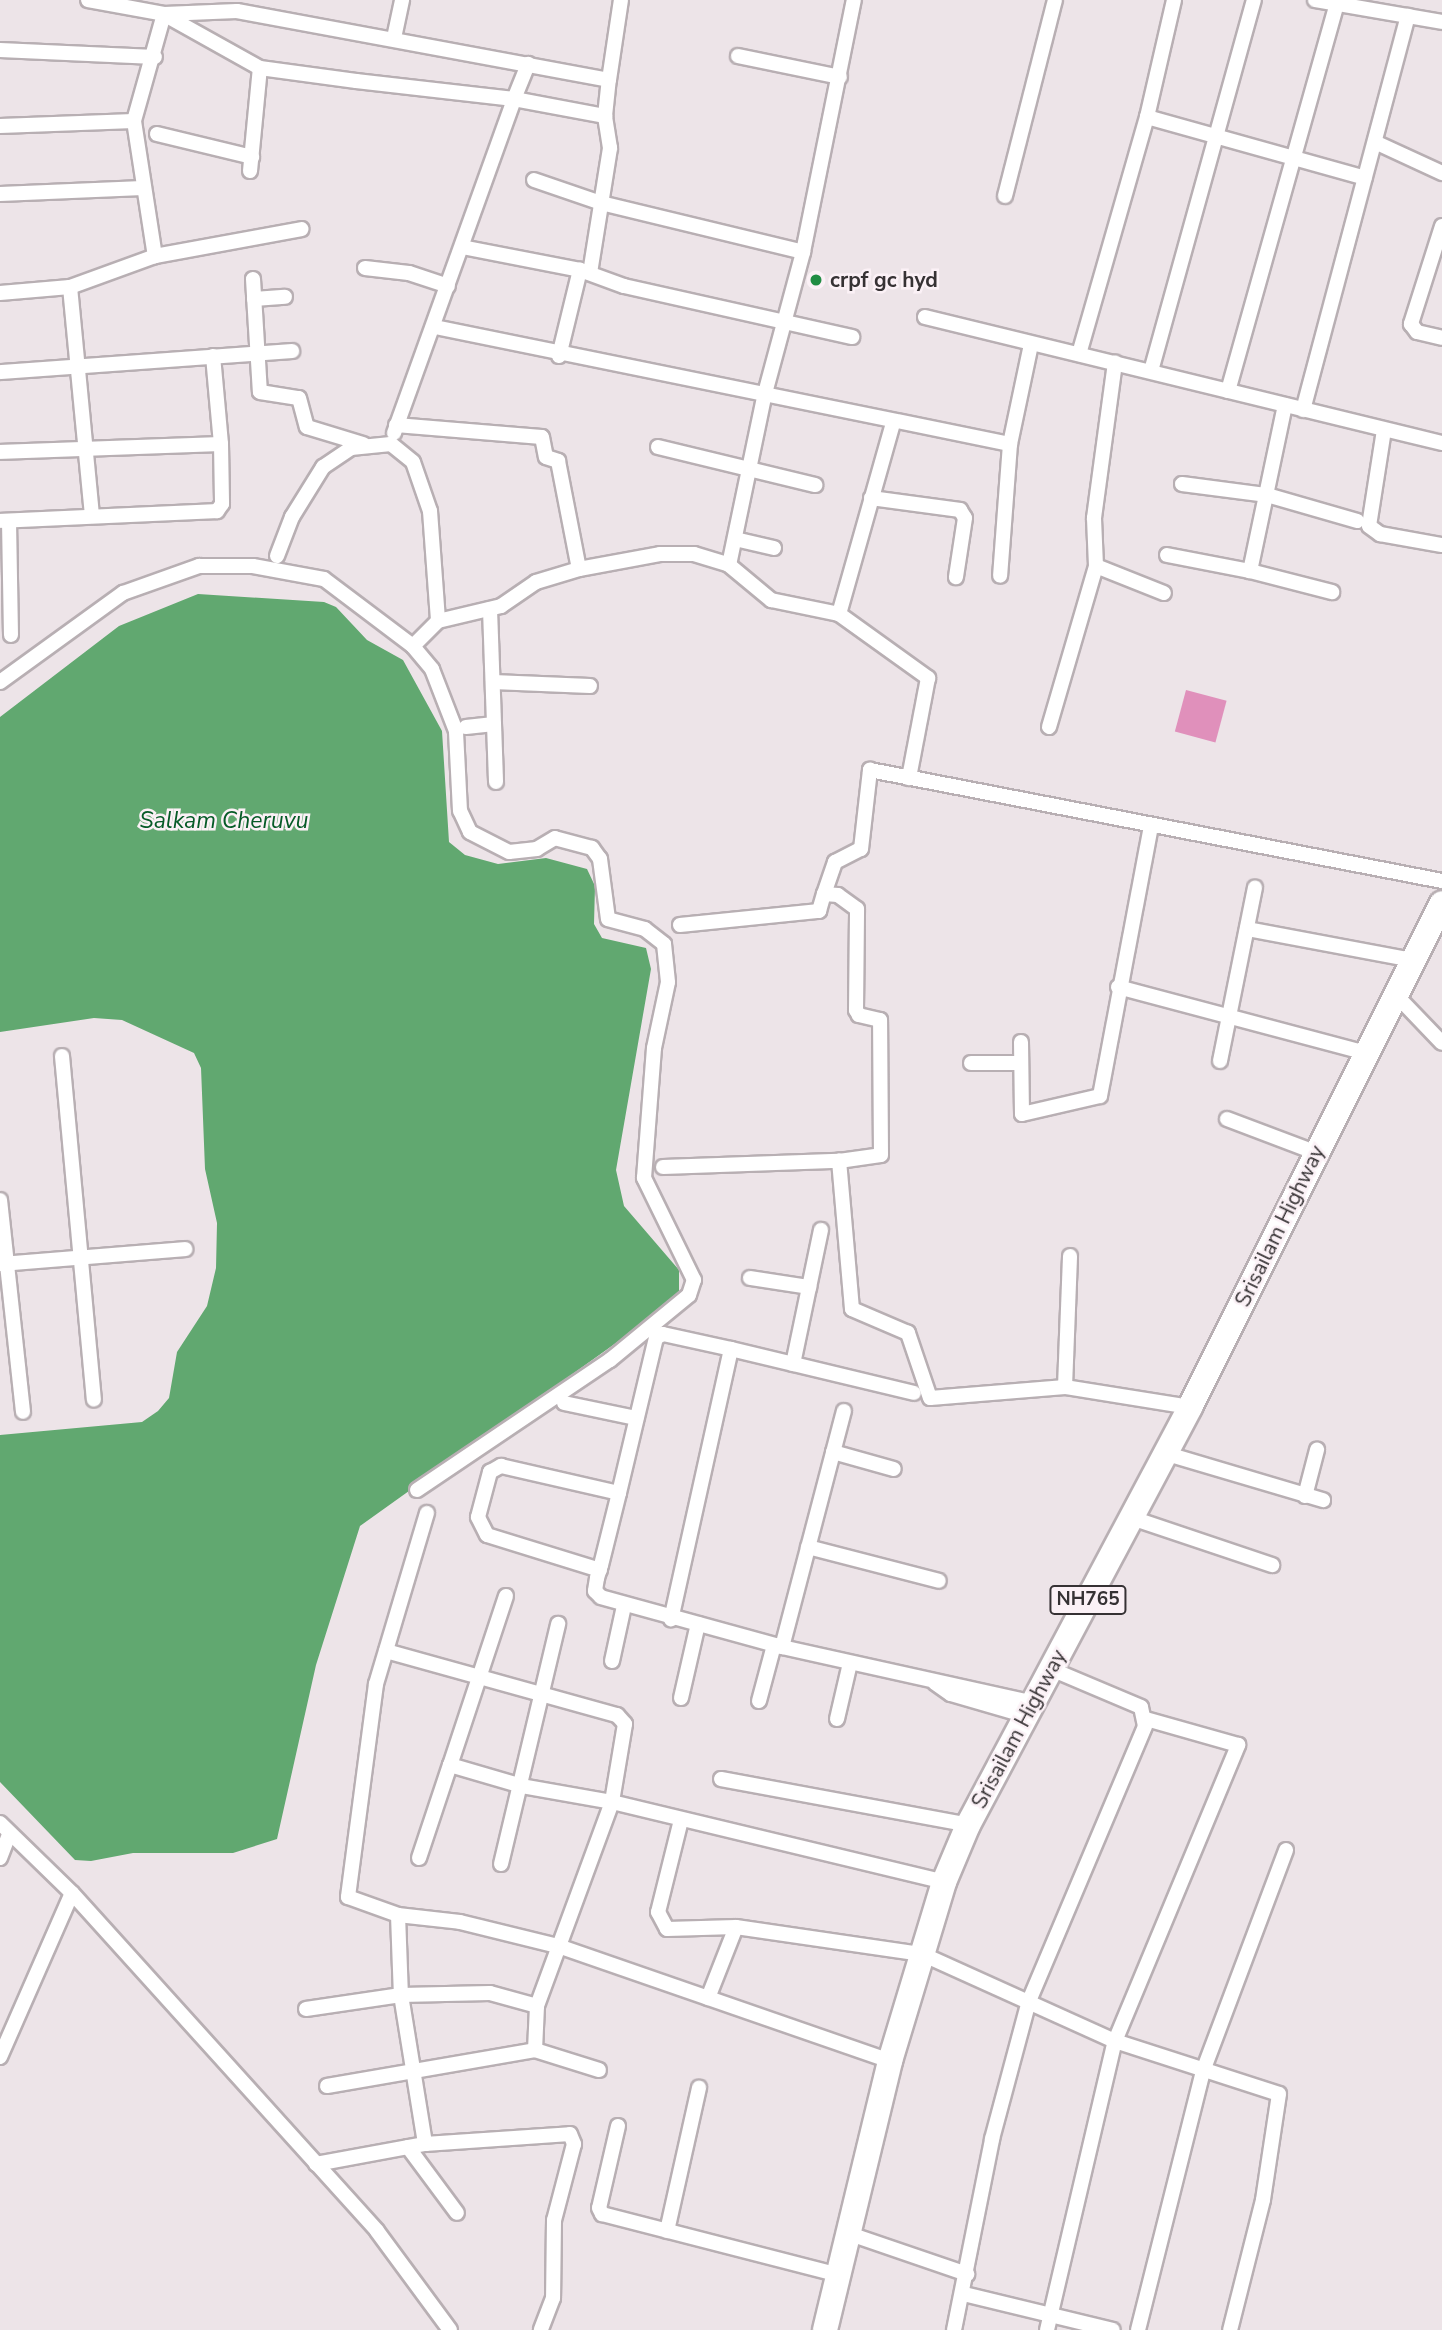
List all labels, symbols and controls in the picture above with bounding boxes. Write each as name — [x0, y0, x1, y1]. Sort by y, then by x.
place label: crpf gc hyd — [830, 267, 938, 293]
marker: crpf gc hyd — [808, 272, 824, 288]
water label: Salkam Cheruvu — [140, 807, 308, 835]
street label: Srisailam Highway — [1230, 1141, 1330, 1311]
road number: NH765 — [1048, 1584, 1128, 1616]
street label: Srisailam Highway — [966, 1645, 1072, 1813]

